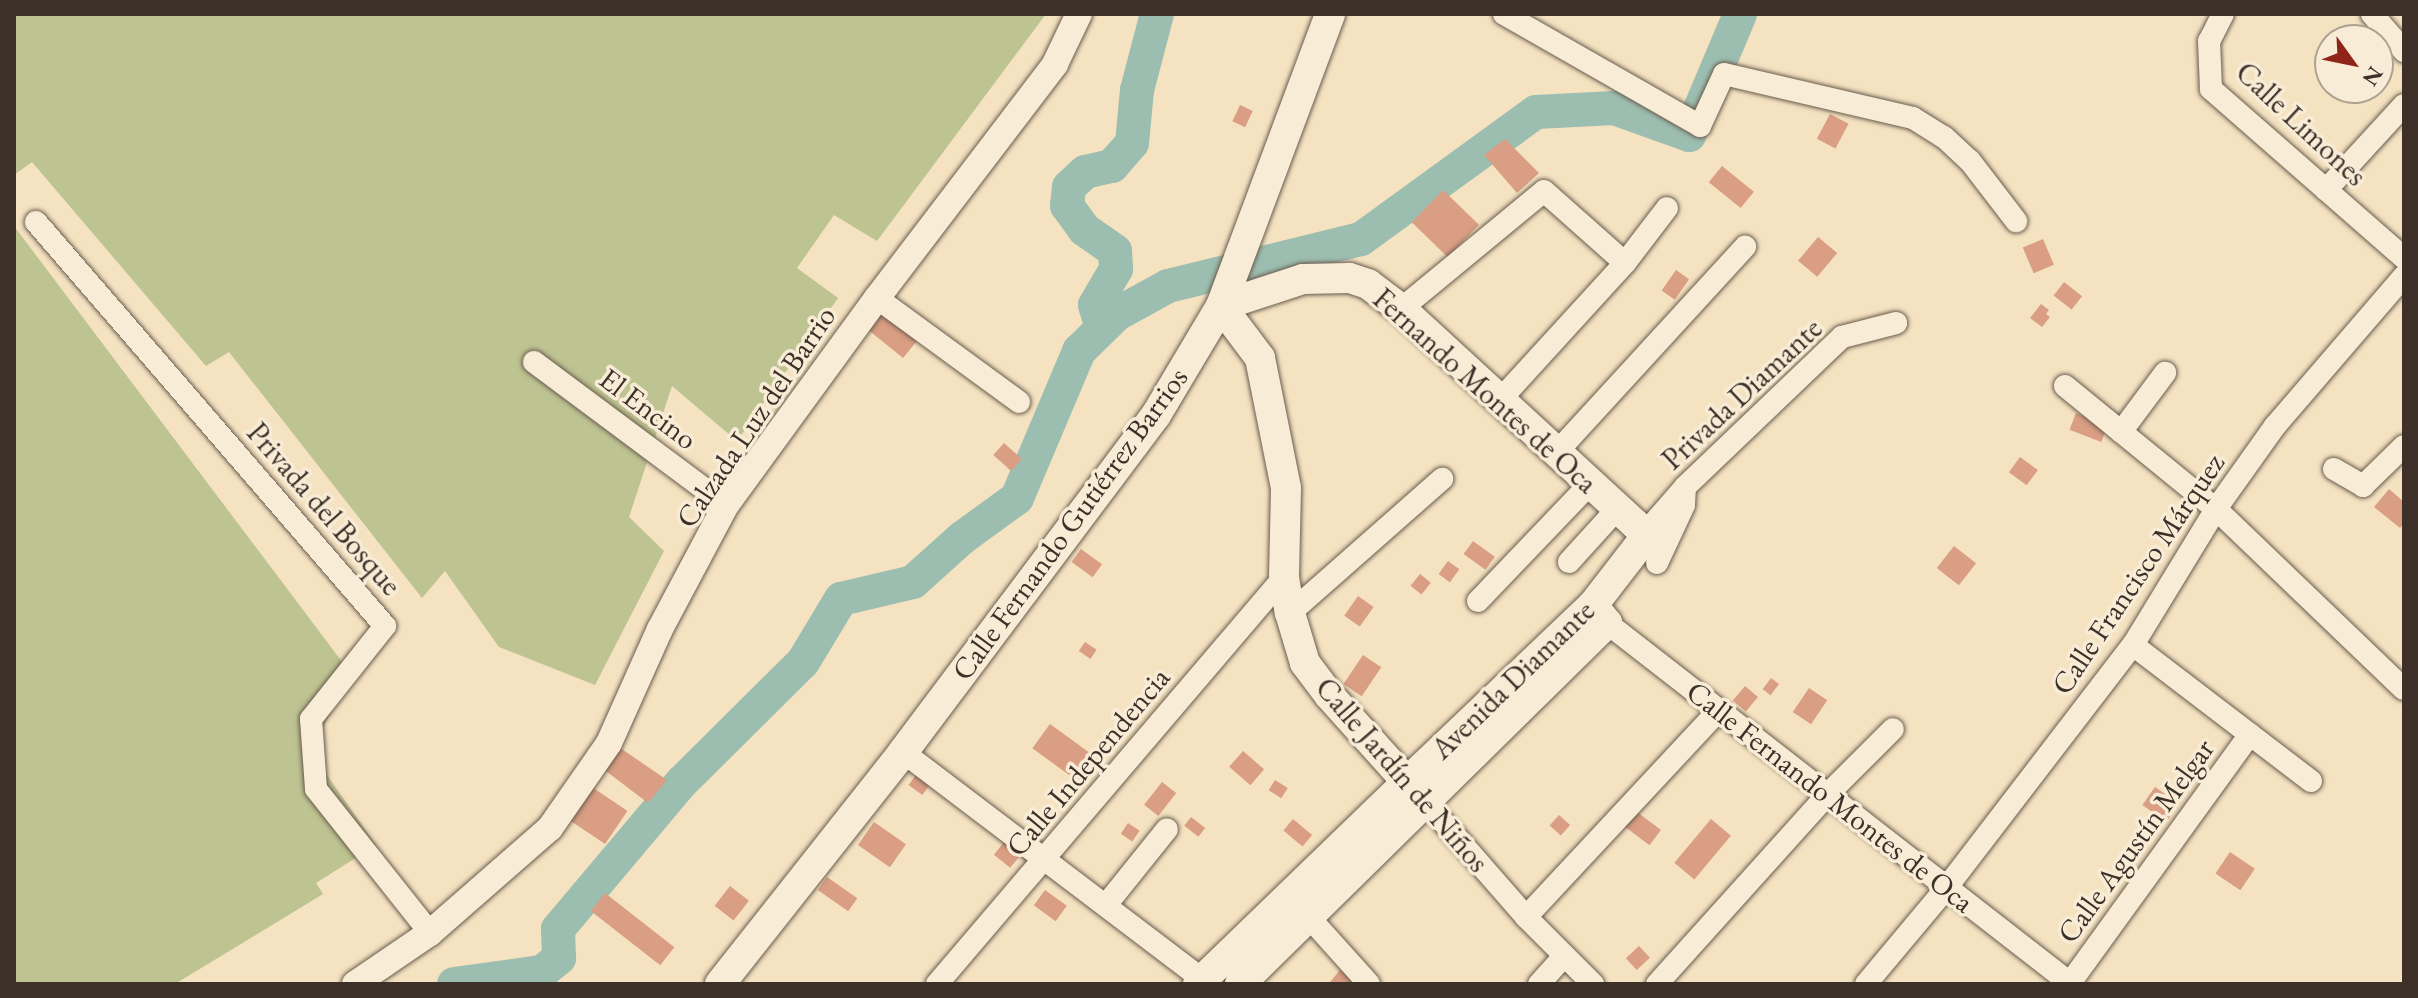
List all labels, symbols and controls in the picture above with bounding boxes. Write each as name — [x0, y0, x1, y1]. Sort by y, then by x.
north arrow — [2314, 24, 2394, 104]
street label: Calle Limones — [2228, 54, 2374, 194]
text: N — [2356, 61, 2390, 92]
street label: Fernando Montes de Oca — [1365, 281, 1605, 501]
street label: Calzada Luz del Barrio — [669, 299, 843, 535]
street label: Privada Diamante — [1654, 311, 1830, 477]
street label: El Encino — [592, 361, 704, 457]
street label: Calle Fernando Gutiérrez Barrios — [944, 361, 1196, 687]
street label: Privada del Bosque — [239, 415, 409, 603]
street label: Calle Francisco Márquez — [2044, 447, 2232, 701]
street label: Avenida Diamante — [1424, 593, 1602, 767]
street label: Calle Independencia — [998, 660, 1178, 864]
street label: Calle Jardín de Niños — [1308, 670, 1496, 880]
street label: Calle Fernando Montes de Oca — [1679, 674, 1981, 920]
street label: Calle Agustín Melgar — [2050, 732, 2222, 950]

